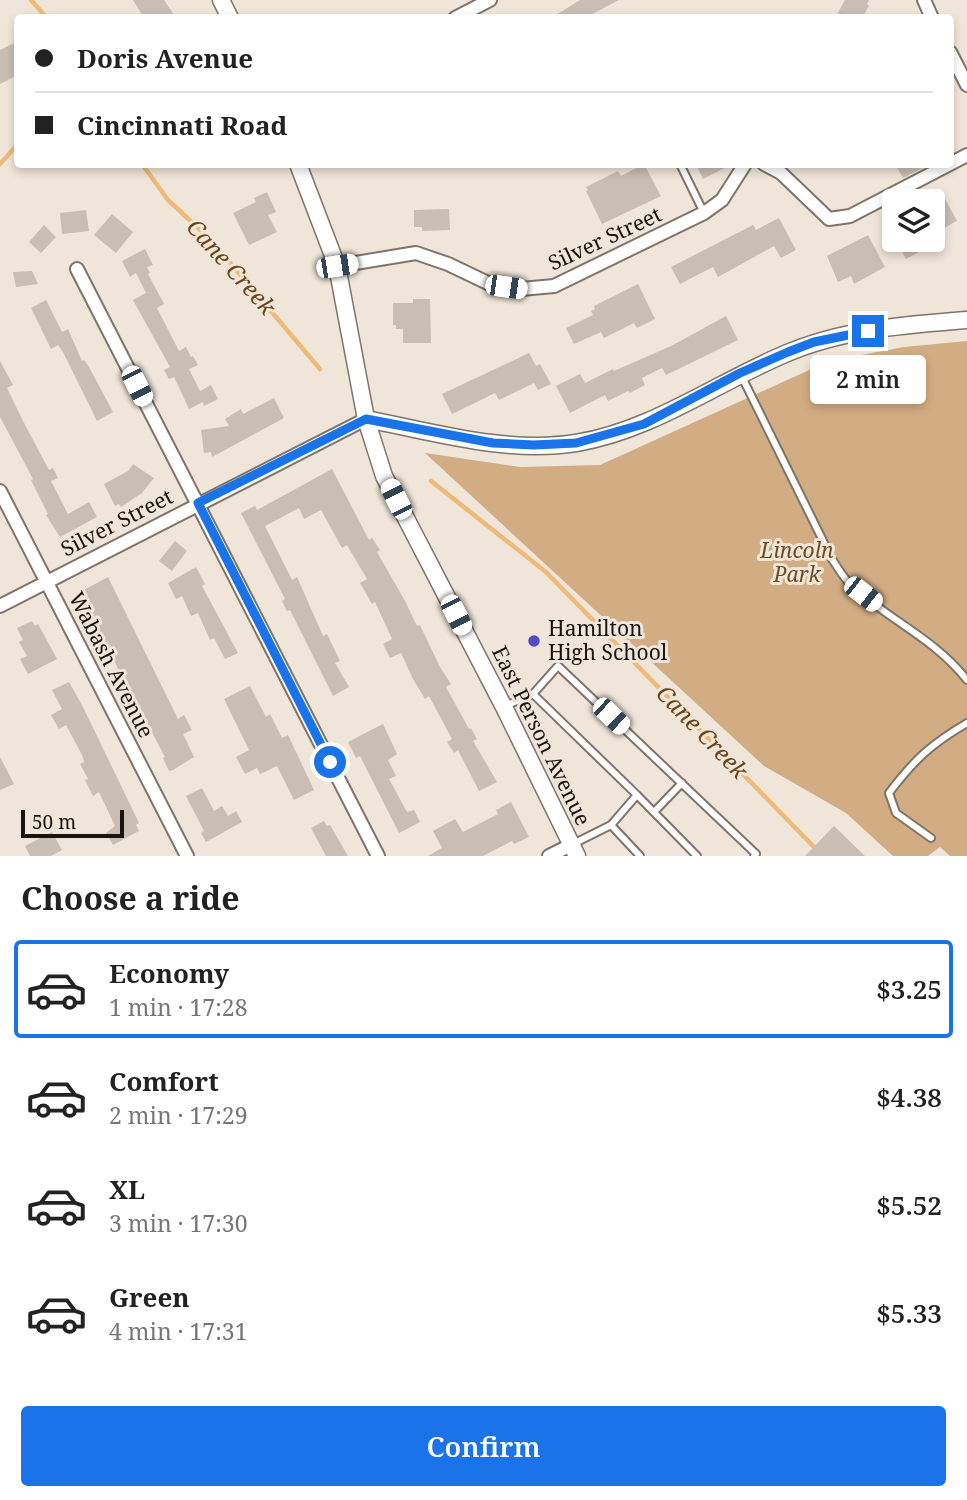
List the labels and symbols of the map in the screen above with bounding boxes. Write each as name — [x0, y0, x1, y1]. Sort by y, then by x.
street label: Silver Street — [543, 200, 666, 277]
water label: Cane Creek — [180, 211, 284, 322]
car — [315, 252, 360, 280]
car — [484, 274, 529, 300]
route end — [852, 315, 884, 347]
callout: 2 min — [810, 356, 926, 404]
car — [119, 363, 156, 409]
car — [378, 476, 415, 522]
street label: Silver Street — [56, 482, 177, 562]
park label: Lincoln Park — [759, 536, 834, 588]
car — [840, 573, 887, 615]
street label: Wabash Avenue — [63, 587, 161, 742]
car — [438, 592, 475, 638]
place label: Hamilton High School — [548, 614, 668, 666]
marker: Hamilton High School — [526, 633, 542, 649]
street label: East Person Avenue — [486, 641, 598, 830]
water label: Cane Creek — [650, 677, 756, 786]
car — [589, 694, 634, 738]
route start — [314, 746, 346, 778]
scale bar — [21, 807, 124, 839]

